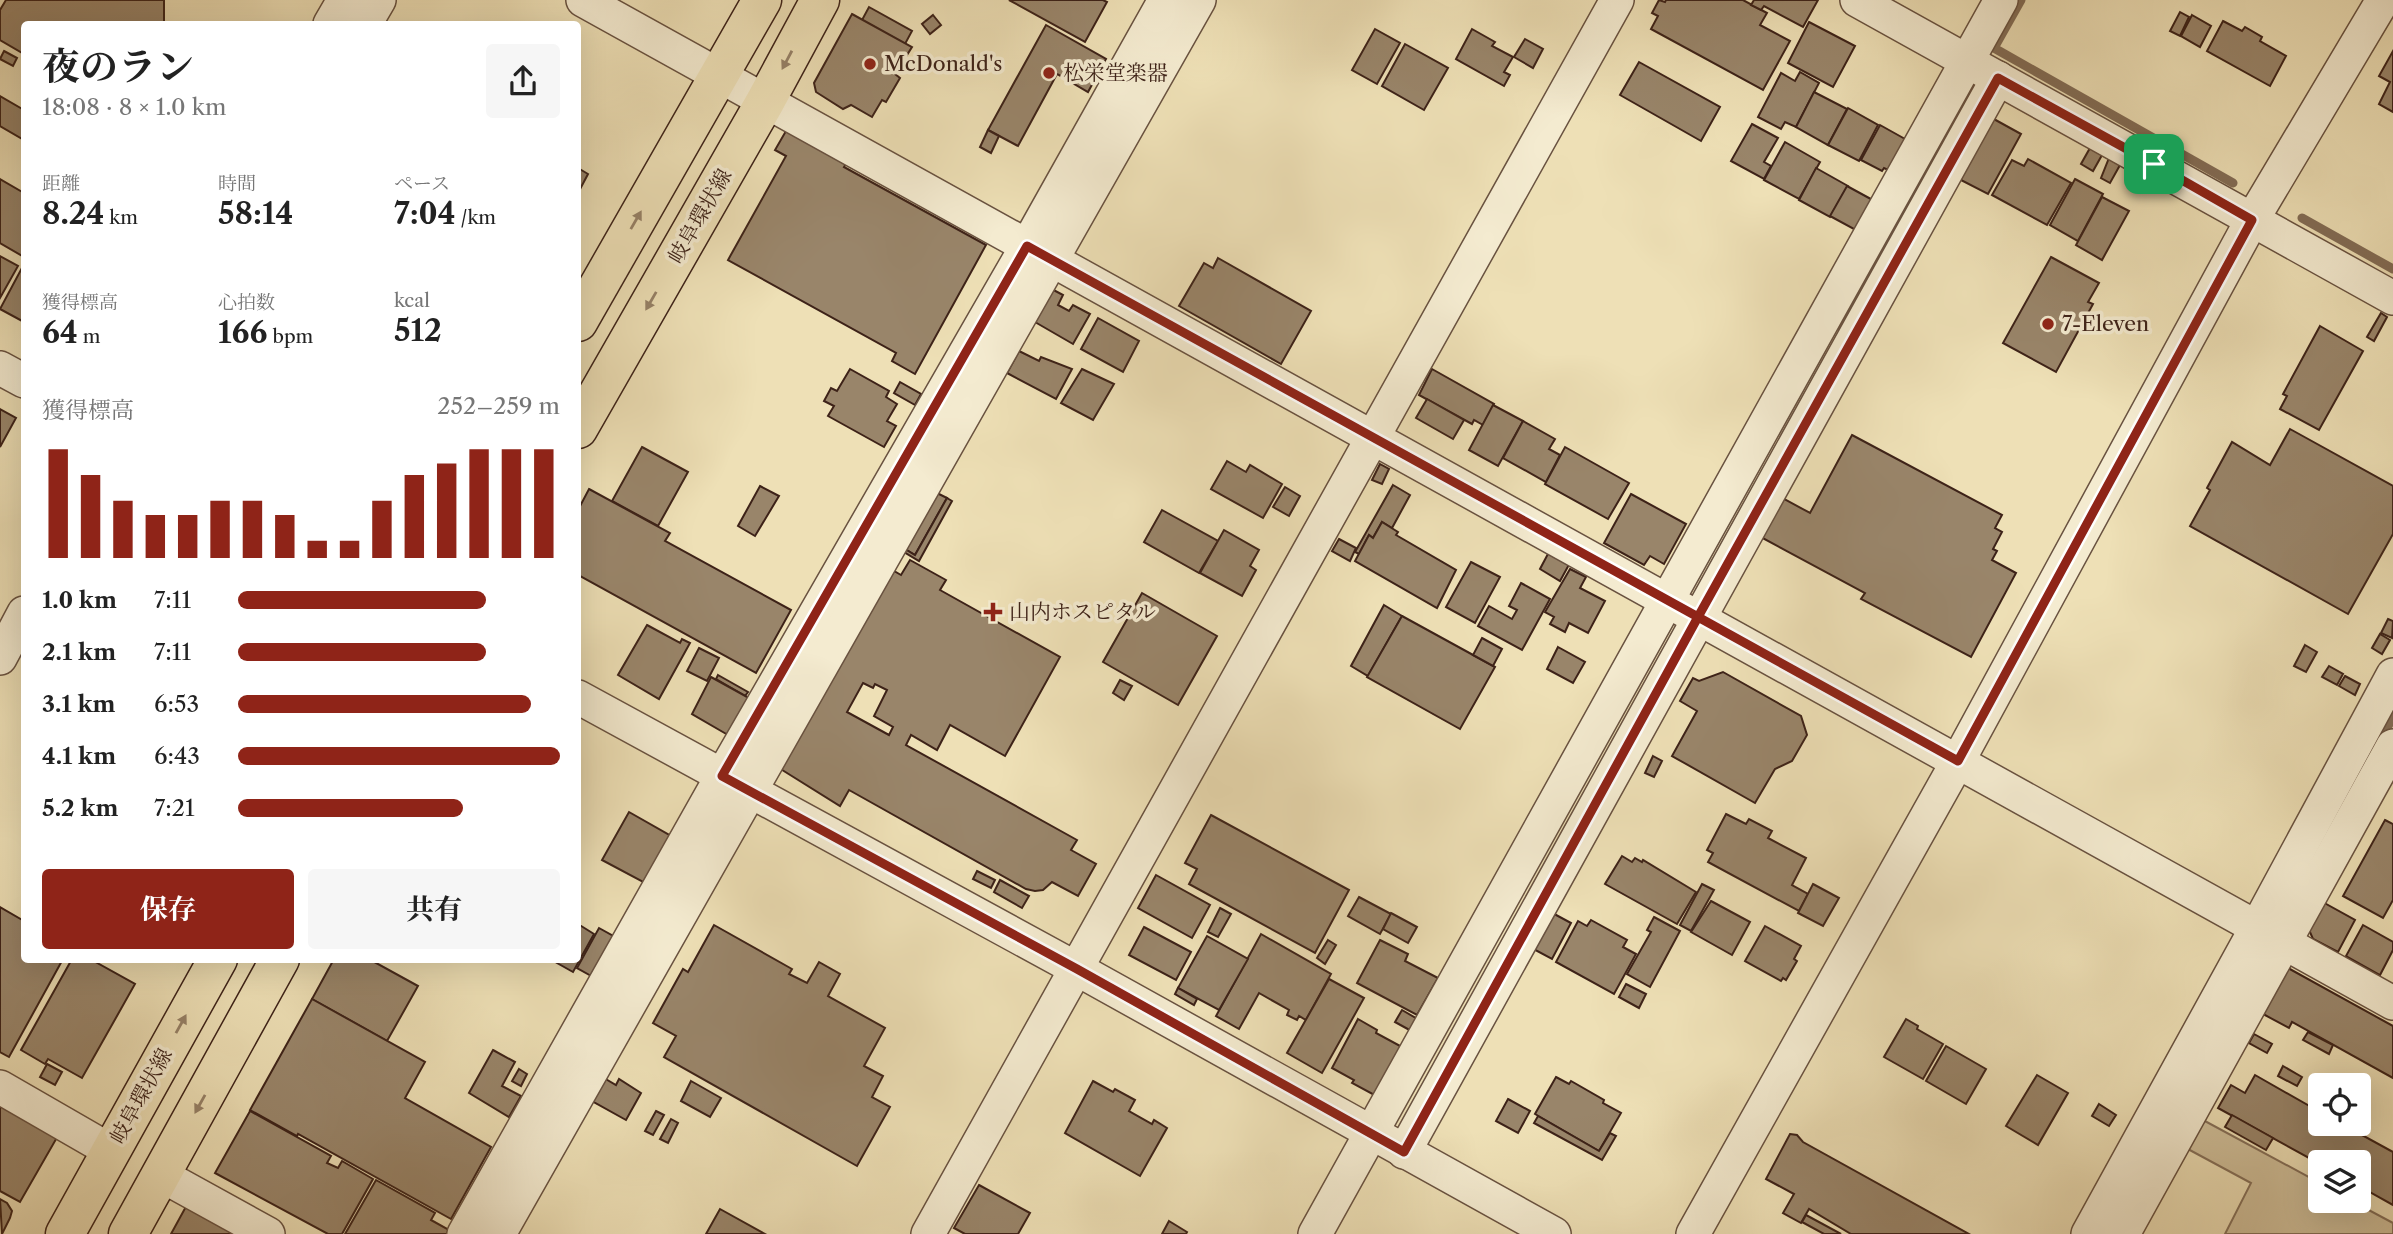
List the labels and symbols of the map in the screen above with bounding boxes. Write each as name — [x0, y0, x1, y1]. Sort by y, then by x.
one-way arrow — [782, 50, 793, 70]
place label: McDonald's — [884, 51, 1002, 76]
marker: McDonald's — [862, 56, 878, 72]
place label: 松栄堂楽器 — [1063, 60, 1168, 85]
marker: 松栄堂楽器 — [1041, 65, 1057, 81]
pin — [2124, 134, 2184, 194]
street label: 岐阜環状線 — [662, 164, 737, 267]
one-way arrow — [630, 211, 642, 230]
one-way arrow — [645, 291, 657, 310]
place label: 7-Eleven — [2062, 311, 2149, 336]
marker: 7-Eleven — [2040, 316, 2056, 332]
place label: 山内ホスピタル — [1009, 599, 1156, 624]
marker: 山内ホスピタル — [983, 602, 1003, 622]
one-way arrow — [175, 1015, 187, 1034]
street label: 岐阜環状線 — [104, 1044, 177, 1148]
one-way arrow — [194, 1095, 206, 1114]

